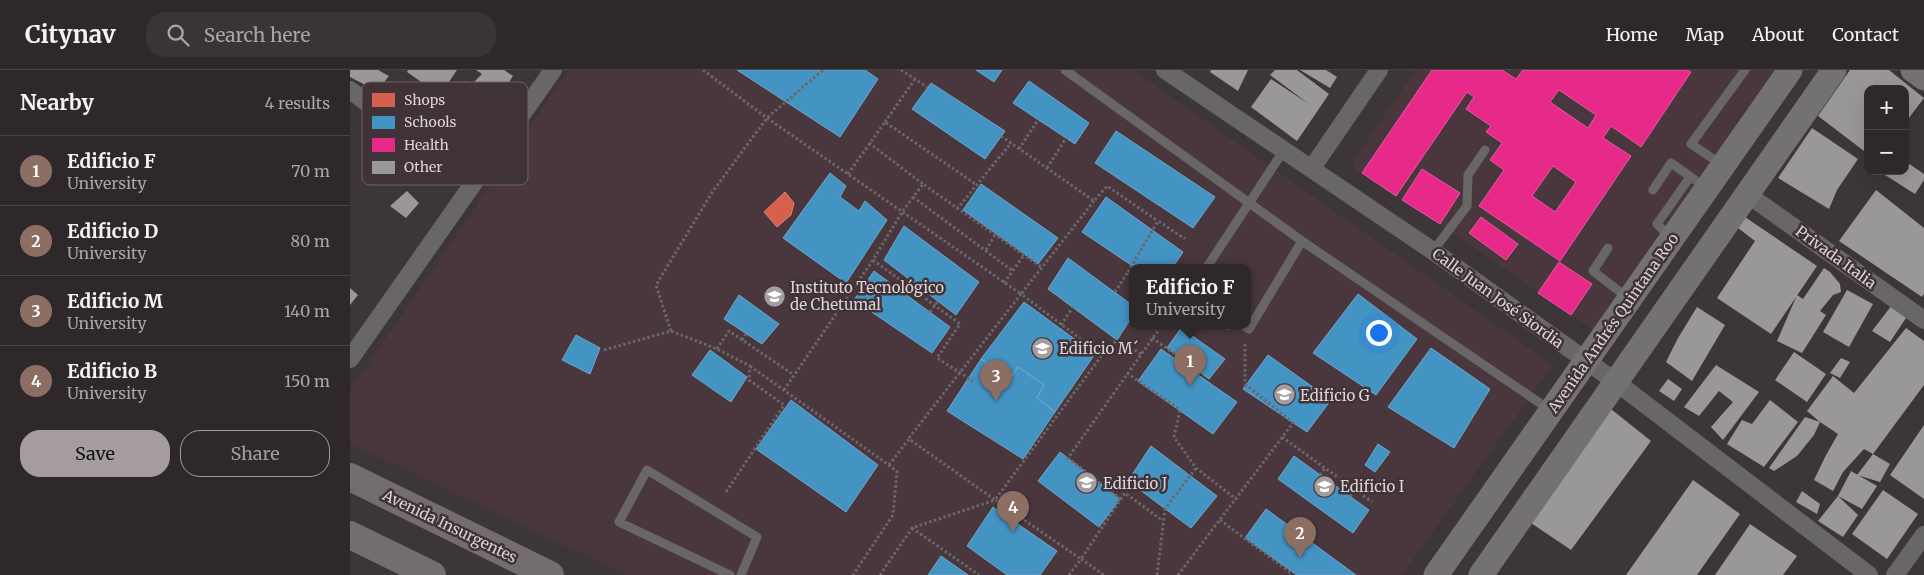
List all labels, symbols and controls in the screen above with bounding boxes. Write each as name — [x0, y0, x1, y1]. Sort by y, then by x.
search box — [146, 12, 496, 57]
text: Citynav — [25, 19, 116, 50]
icon: search — [164, 21, 192, 49]
text: Search here — [204, 23, 310, 47]
text: Home — [1606, 23, 1658, 46]
text: Map — [1686, 23, 1724, 46]
text: About — [1752, 23, 1804, 46]
text: Contact — [1832, 23, 1899, 46]
legend — [362, 82, 528, 185]
map controls — [1864, 85, 1909, 175]
button: + — [1864, 85, 1909, 130]
text: Nearby — [20, 89, 94, 116]
text: Shops — [404, 91, 445, 109]
text: 4 results — [264, 93, 330, 113]
text: Schools — [404, 113, 457, 131]
button: − — [1864, 130, 1909, 175]
text: Health — [404, 136, 449, 154]
text: Edificio F — [67, 149, 156, 173]
text: Other — [404, 158, 443, 176]
text: 1 — [32, 161, 40, 181]
text: 70 m — [291, 161, 330, 181]
text: University — [67, 173, 147, 193]
text: Edificio D — [67, 219, 158, 243]
street label: Privada Italia — [1792, 221, 1880, 293]
street label: Avenida Andrés Quintana Roo — [1543, 229, 1683, 417]
text: 2 — [31, 231, 41, 251]
text: 80 m — [291, 231, 330, 251]
text: University — [67, 243, 147, 263]
street label: Calle Juan José Siordia — [1429, 244, 1567, 352]
popup — [1129, 264, 1251, 329]
text: Edificio F — [1146, 275, 1234, 299]
place label: Instituto Tecnológico de Chetumal — [790, 278, 944, 314]
school or university icon: Instituto Tecnológico de Chetumal — [762, 284, 786, 308]
text: Edificio M — [67, 289, 163, 313]
text: University — [1146, 299, 1225, 319]
text: 3 — [31, 301, 41, 321]
text: 140 m — [284, 301, 330, 321]
text: University — [67, 313, 147, 333]
your location — [1366, 320, 1392, 346]
school or university icon: Edificio M´ — [1031, 336, 1055, 360]
place label: Edificio M´ — [1059, 339, 1139, 358]
pin: 1 — [1174, 345, 1206, 386]
text: Edificio B — [67, 359, 157, 383]
pin: 3 — [980, 360, 1012, 401]
text: 4 — [31, 371, 41, 391]
text: 150 m — [284, 371, 330, 391]
text: University — [67, 383, 147, 403]
school or university icon: Edificio G — [1272, 383, 1296, 407]
place label: Edificio G — [1300, 386, 1370, 405]
button: Save — [20, 430, 170, 477]
button: Share — [180, 430, 330, 477]
school or university icon: Edificio J — [1075, 471, 1099, 495]
place label: Edificio J — [1103, 474, 1168, 493]
school or university icon: Edificio I — [1312, 474, 1336, 498]
place label: Edificio I — [1340, 477, 1404, 496]
street label: Avenida Insurgentes — [379, 485, 520, 567]
pin: 4 — [997, 491, 1029, 532]
pin: 2 — [1284, 517, 1316, 558]

